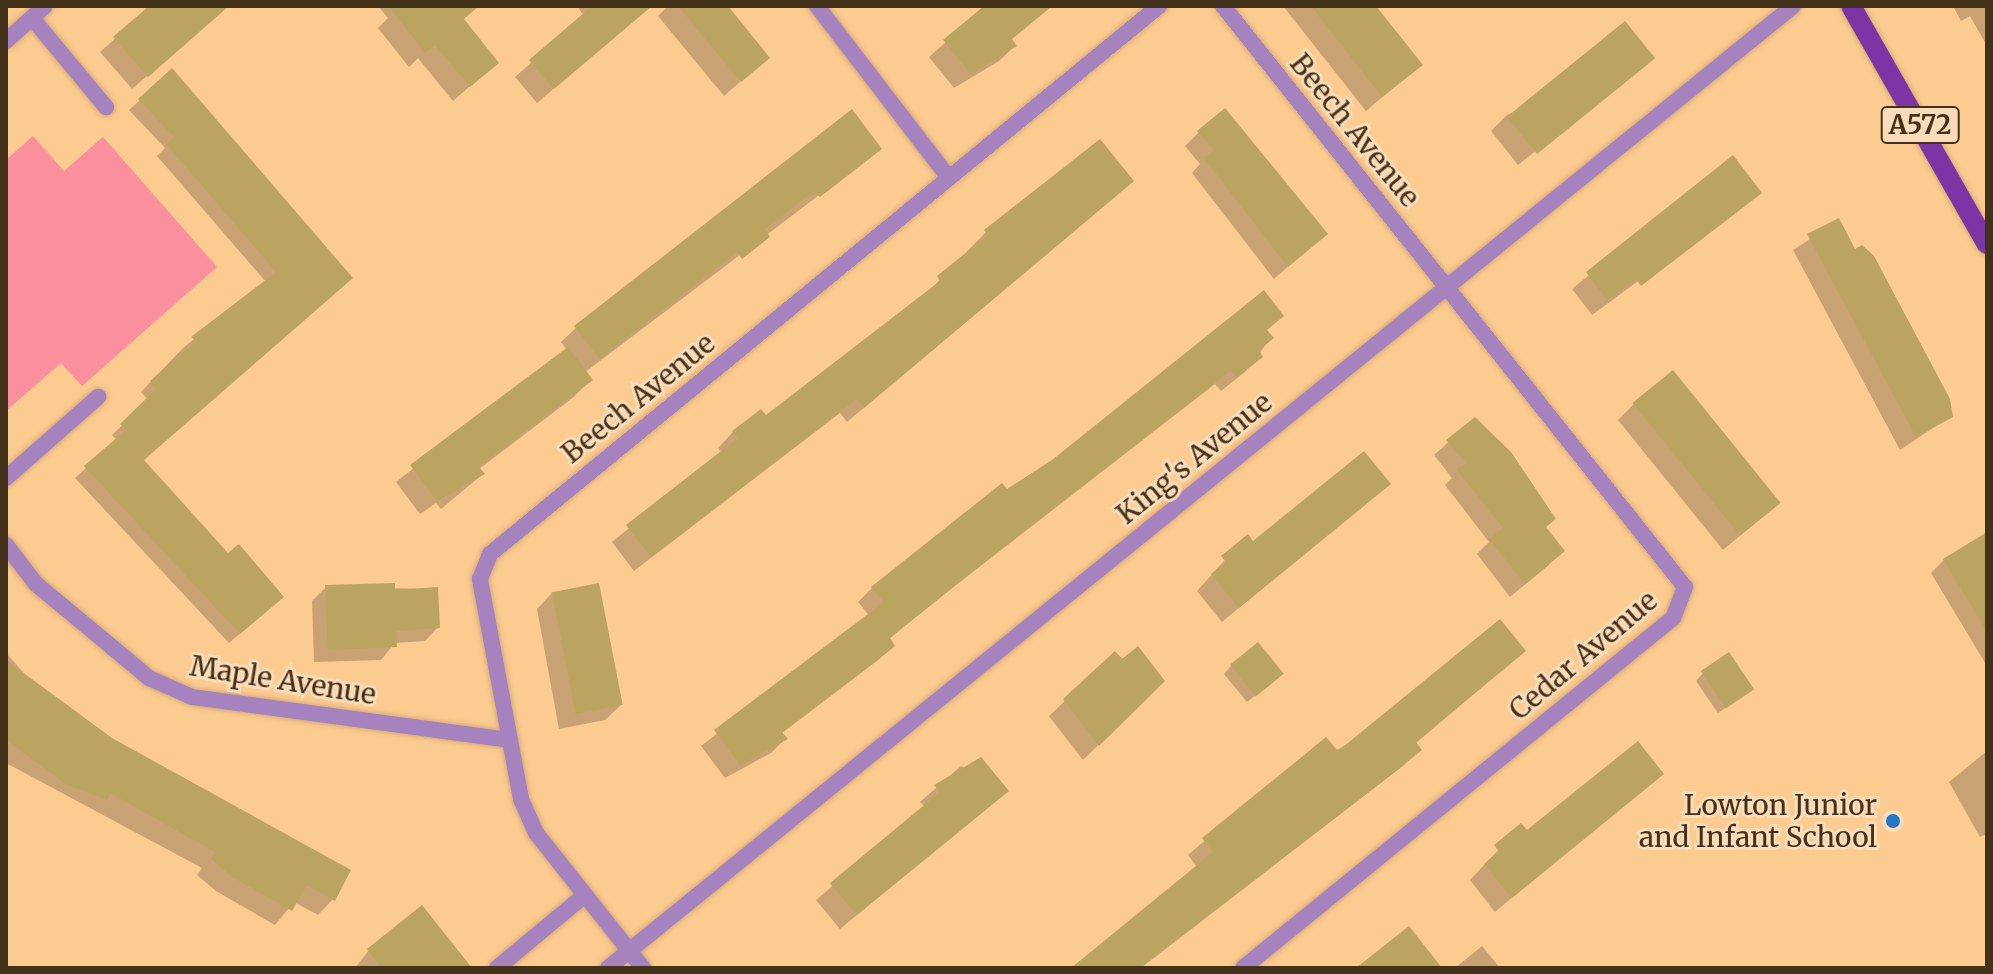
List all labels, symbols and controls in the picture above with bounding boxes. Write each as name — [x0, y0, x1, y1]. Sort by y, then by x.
street label: Beech Avenue — [1283, 47, 1427, 213]
road number: A572 — [1880, 103, 1960, 147]
street label: Beech Avenue — [555, 326, 721, 470]
street label: King's Avenue — [1110, 385, 1278, 531]
street label: Cedar Avenue — [1502, 583, 1664, 727]
street label: Maple Avenue — [188, 649, 378, 711]
place label: Lowton Junior and Infant School — [1639, 788, 1877, 854]
marker: Lowton Junior and Infant School — [1884, 812, 1902, 830]

